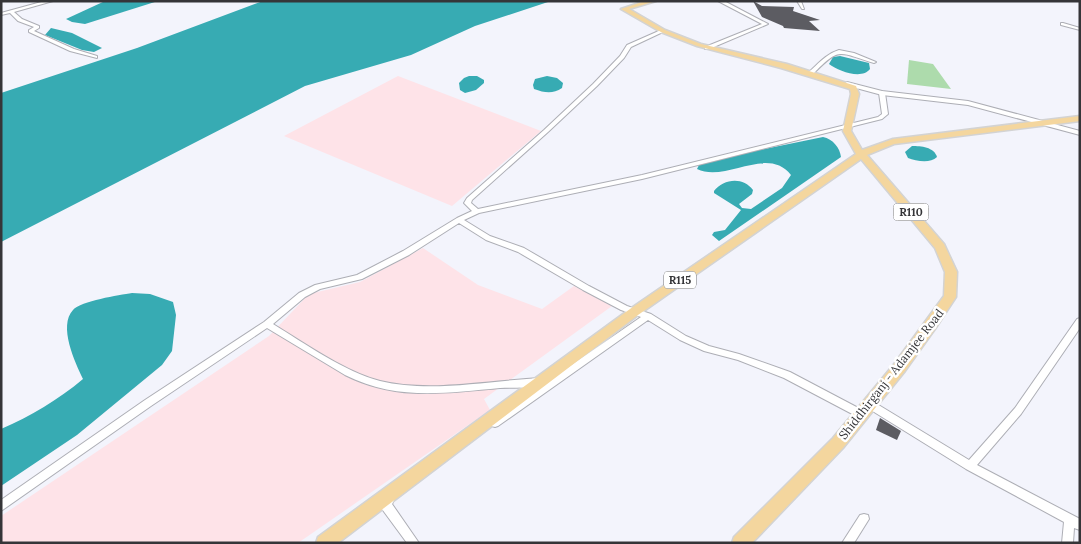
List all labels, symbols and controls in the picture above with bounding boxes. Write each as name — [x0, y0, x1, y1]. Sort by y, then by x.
road number: R110 — [894, 203, 928, 220]
road number: R115 — [664, 272, 696, 288]
street label: Shiddhirganj - Adamjee Road — [835, 306, 947, 442]

